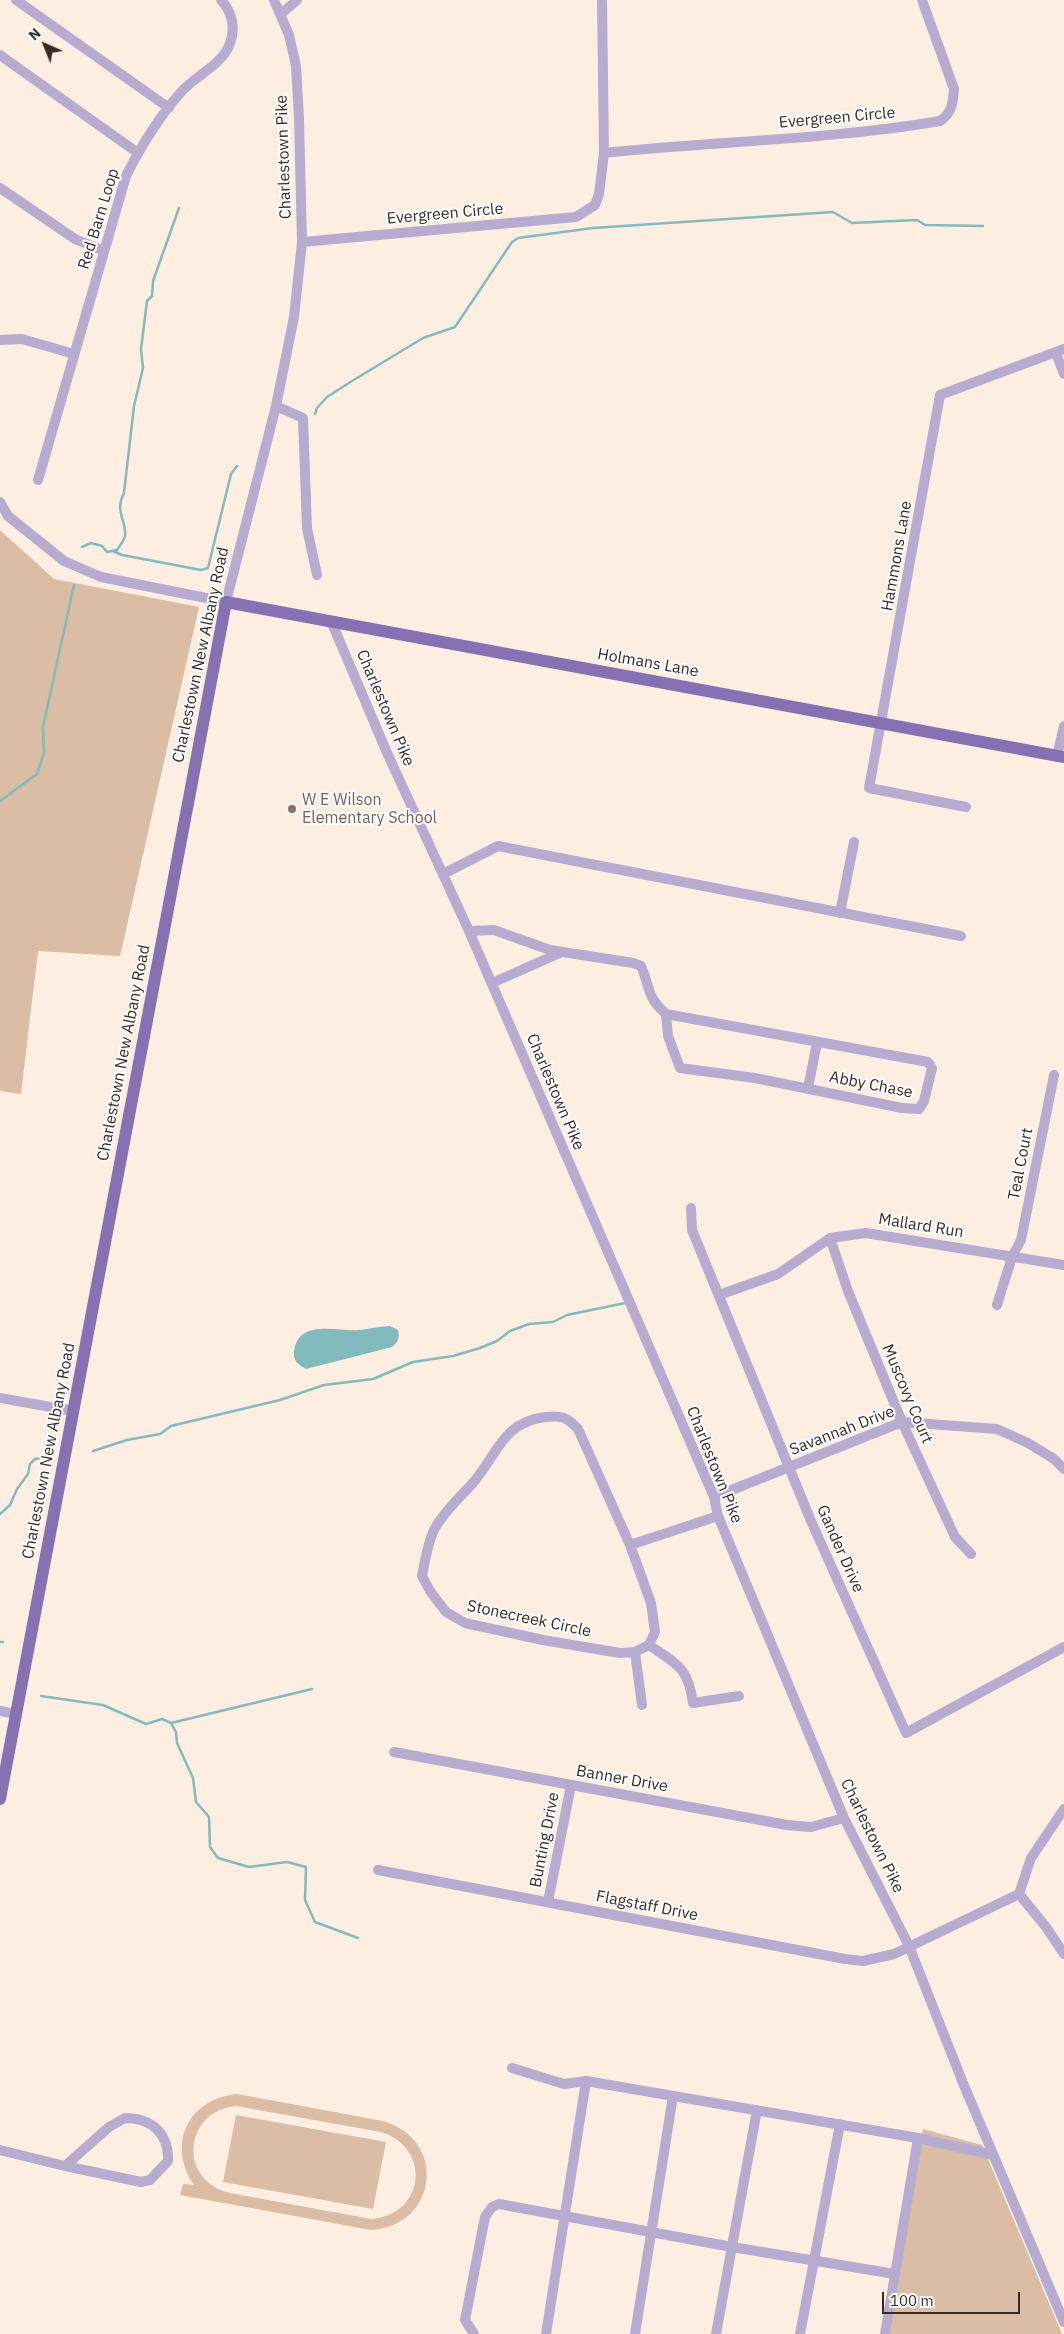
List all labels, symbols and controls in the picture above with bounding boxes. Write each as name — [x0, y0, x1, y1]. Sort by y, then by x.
north arrow — [20, 20, 70, 70]
text: N — [25, 24, 44, 44]
street label: Charlestown Pike — [272, 94, 296, 220]
street label: Evergreen Circle — [778, 103, 896, 133]
street label: Red Barn Loop — [75, 166, 123, 272]
street label: Evergreen Circle — [386, 199, 504, 229]
street label: Hammons Lane — [878, 499, 916, 613]
street label: Charlestown New Albany Road — [169, 545, 233, 765]
street label: Holmans Lane — [596, 645, 700, 681]
street label: Charlestown Pike — [352, 647, 418, 769]
place label: W E Wilson Elementary School — [302, 790, 437, 828]
marker: W E Wilson Elementary School — [286, 803, 298, 815]
street label: Charlestown New Albany Road — [94, 943, 154, 1163]
street label: Charlestown Pike — [522, 1031, 588, 1153]
street label: Abby Chase — [828, 1068, 914, 1102]
street label: Teal Court — [1005, 1126, 1037, 1202]
street label: Mallard Run — [877, 1210, 965, 1242]
street label: Charlestown New Albany Road — [19, 1341, 79, 1561]
street label: Muscovy Court — [877, 1342, 937, 1446]
street label: Savannah Drive — [787, 1402, 897, 1460]
street label: Charlestown Pike — [682, 1404, 746, 1526]
street label: Gander Drive — [812, 1502, 868, 1596]
street label: Stonecreek Circle — [465, 1596, 593, 1642]
street label: Banner Drive — [575, 1761, 669, 1797]
street label: Charlestown Pike — [836, 1776, 908, 1896]
street label: Bunting Drive — [526, 1791, 564, 1889]
street label: Flagstaff Drive — [594, 1887, 700, 1925]
scale bar — [884, 2282, 1022, 2314]
text: 100 m — [890, 2291, 934, 2310]

